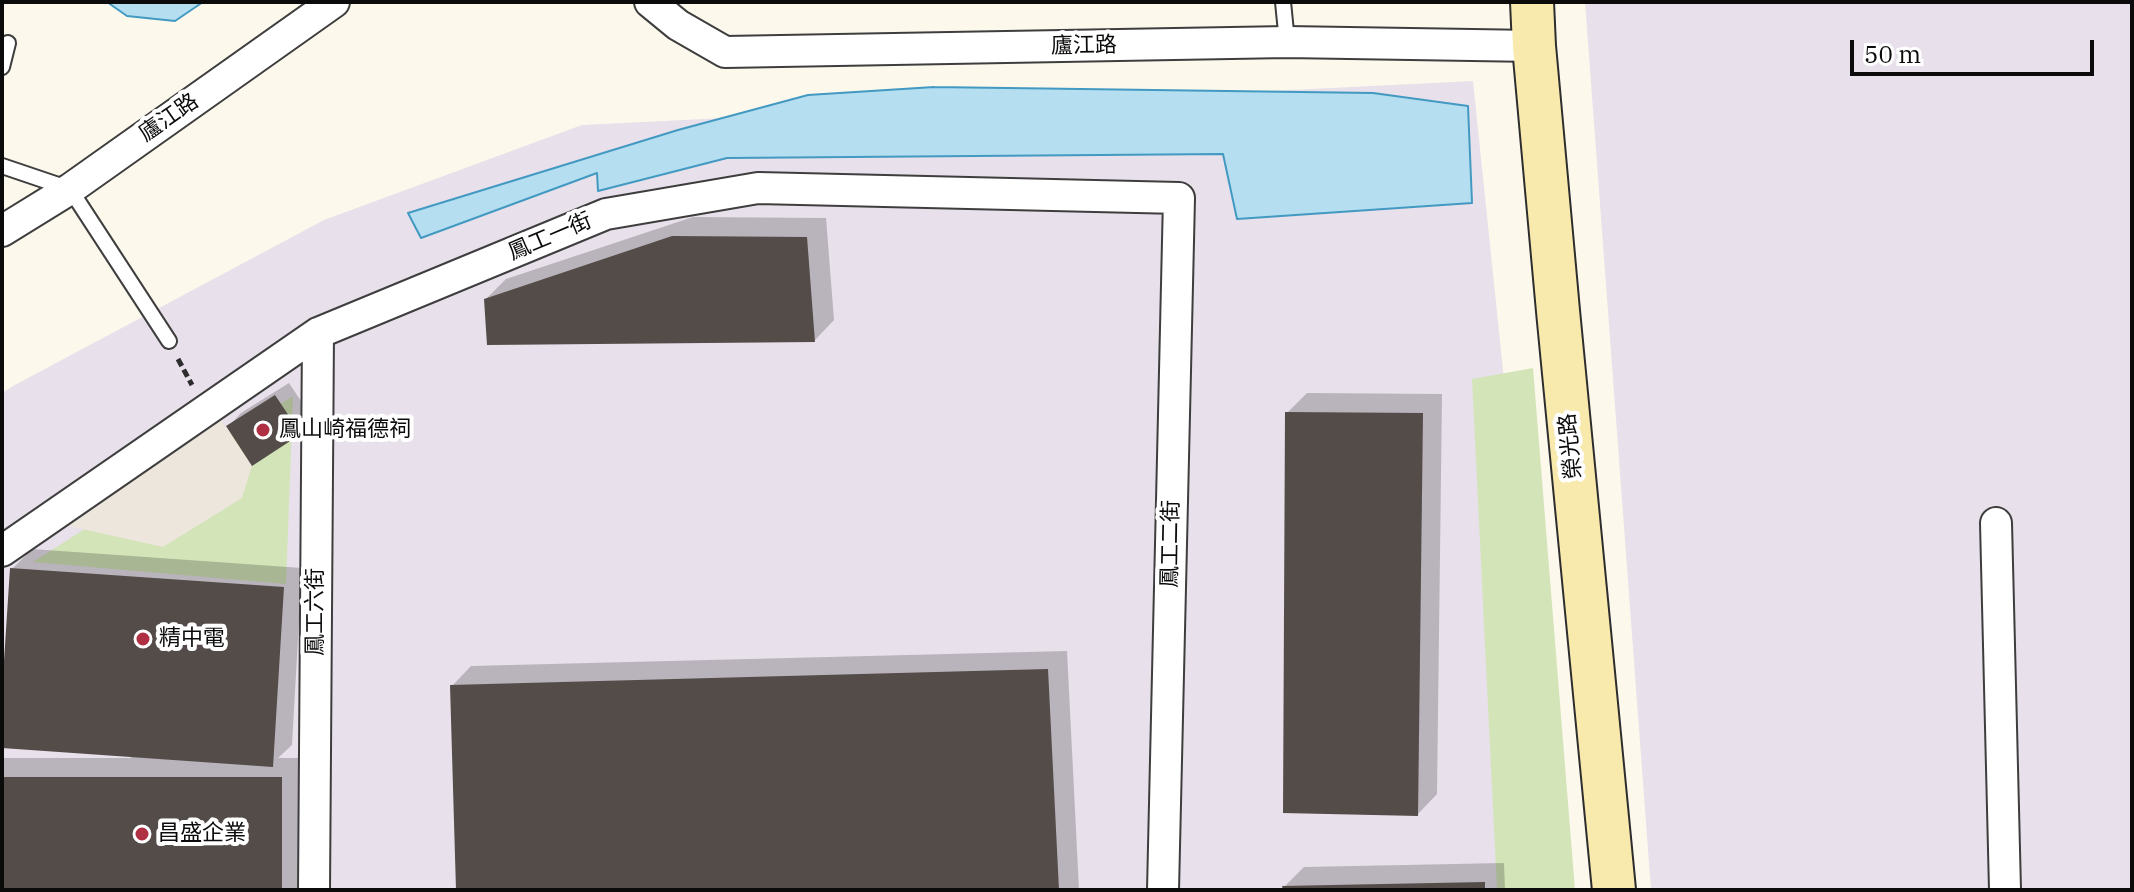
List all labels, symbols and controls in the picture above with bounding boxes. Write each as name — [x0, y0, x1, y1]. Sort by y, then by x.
scale bar — [1854, 24, 2098, 74]
street label: 廬江路 — [1051, 32, 1117, 60]
text: 50 m — [1864, 38, 1921, 70]
street label: 廬江路 — [134, 88, 204, 148]
street label: 鳳工一街 — [504, 208, 596, 266]
street label: 榮光路 — [1554, 412, 1588, 480]
place label: 鳳山崎福德祠 — [279, 417, 411, 443]
marker: 鳳山崎福德祠 — [254, 421, 272, 439]
street label: 鳳工二街 — [1157, 500, 1185, 588]
street label: 鳳工六街 — [303, 568, 329, 656]
place label: 精中電 — [159, 626, 225, 652]
marker: 精中電 — [134, 630, 152, 648]
place label: 昌盛企業 — [158, 821, 246, 847]
marker: 昌盛企業 — [133, 825, 151, 843]

